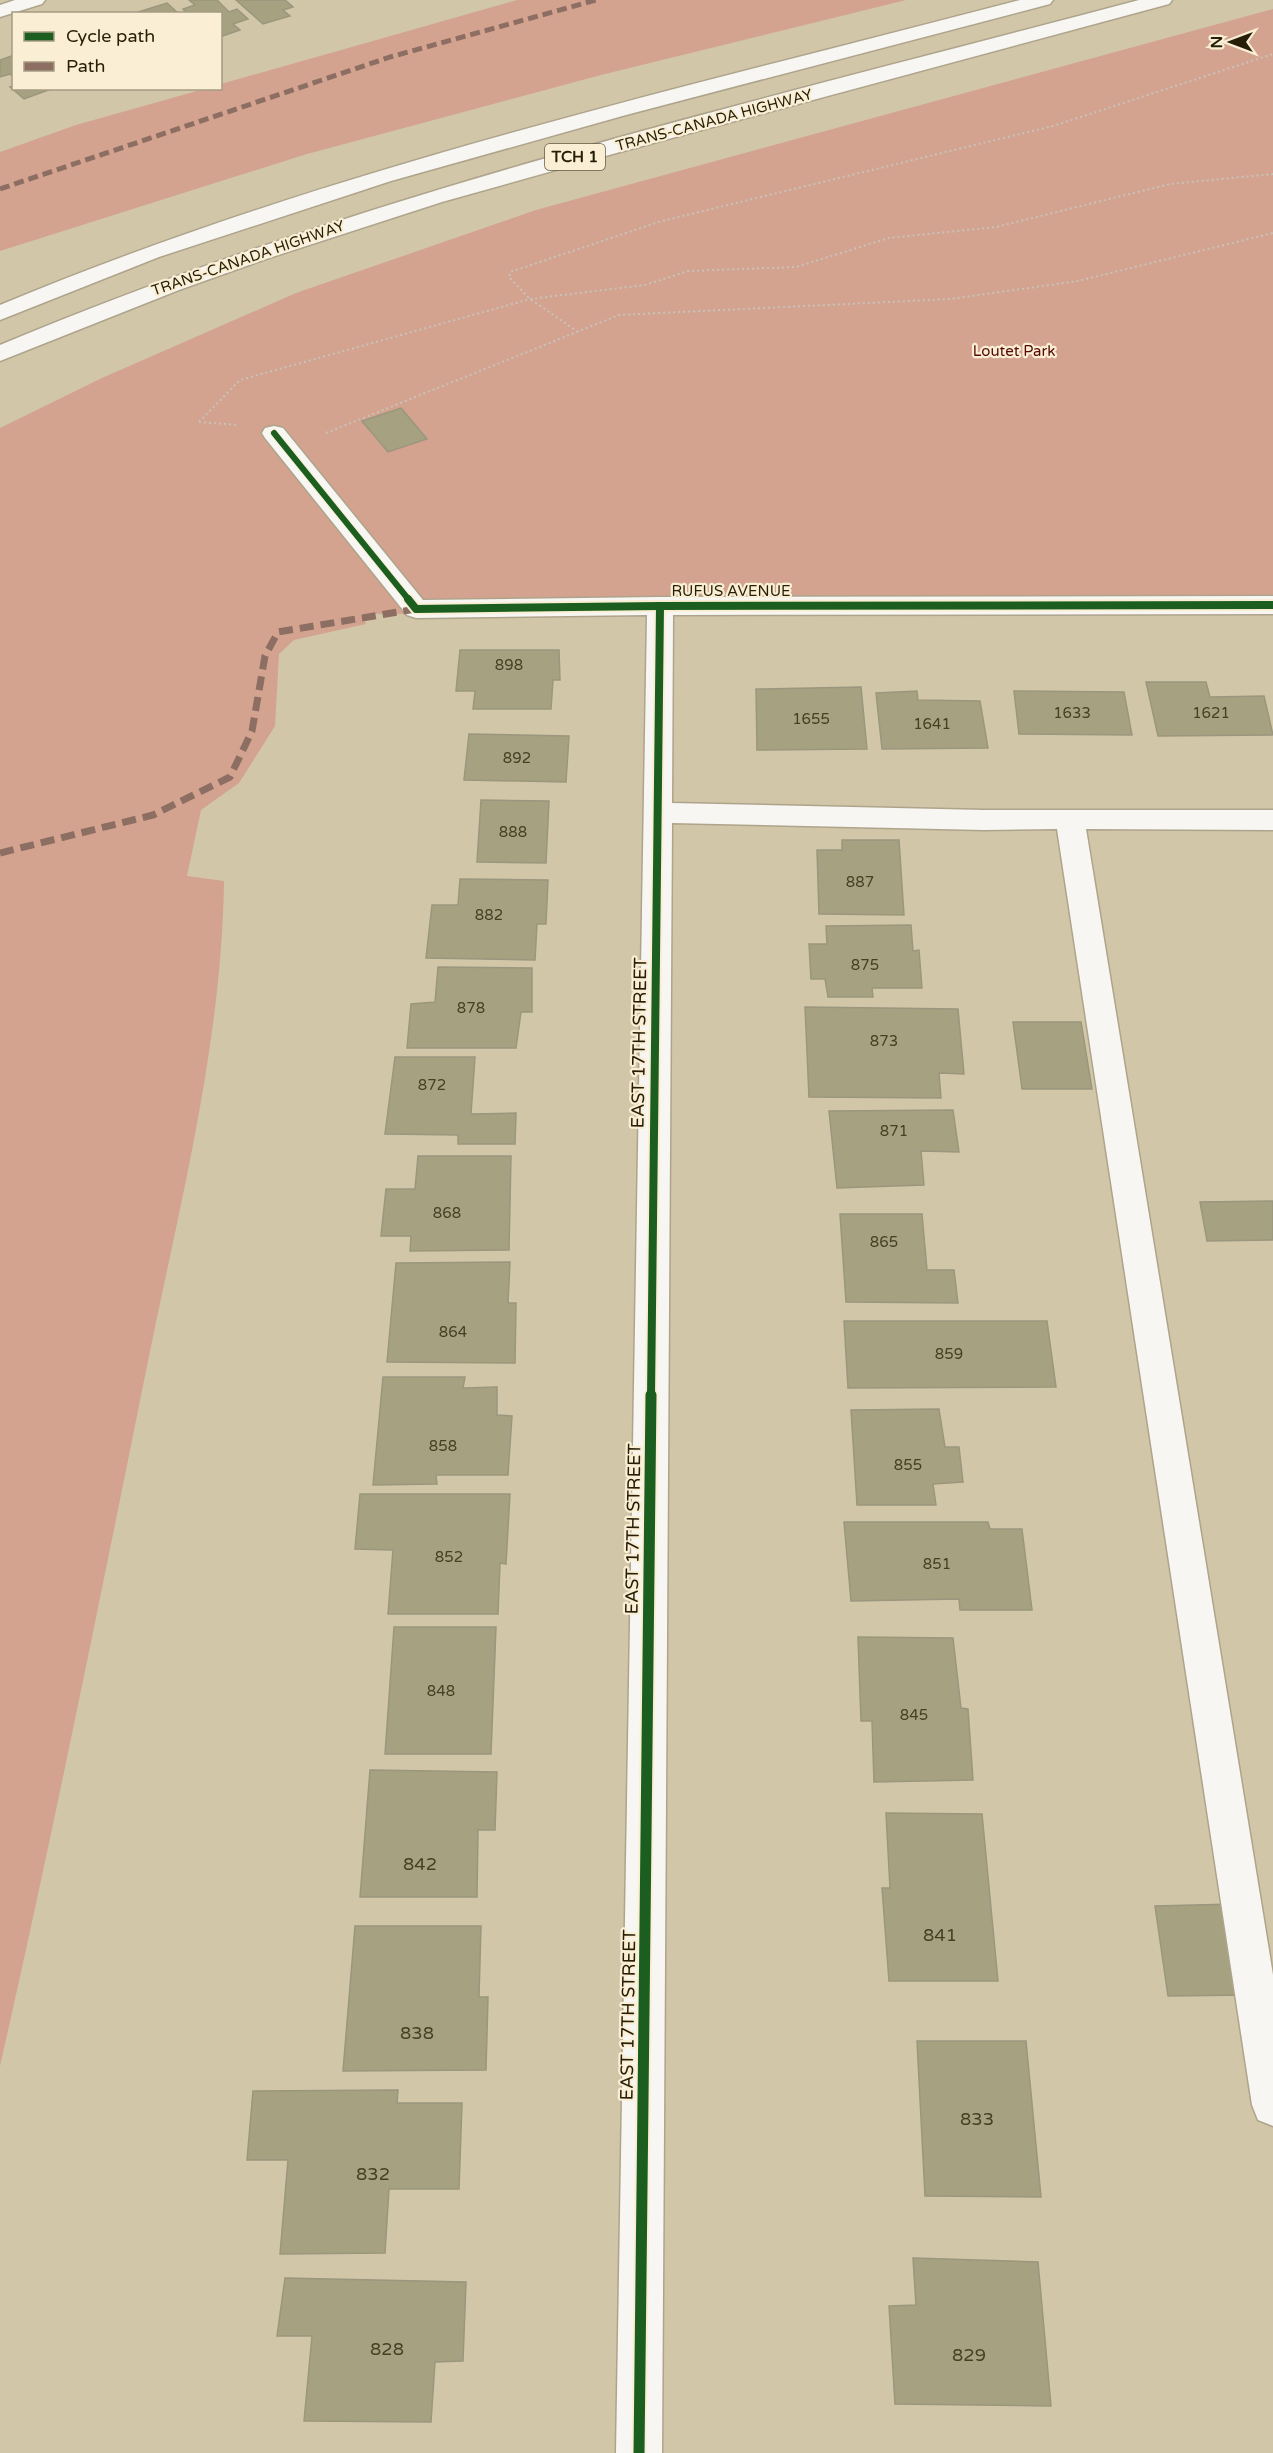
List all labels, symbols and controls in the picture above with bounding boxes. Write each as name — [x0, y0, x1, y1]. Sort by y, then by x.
legend — [12, 12, 222, 90]
north arrow — [1201, 12, 1261, 72]
text: Cycle path — [66, 25, 155, 47]
text: N — [1207, 36, 1227, 48]
text: Path — [66, 55, 105, 77]
street label: TRANS-CANADA HIGHWAY — [614, 85, 815, 155]
road number: TCH 1 — [545, 144, 605, 170]
street label: TRANS-CANADA HIGHWAY — [149, 216, 347, 300]
park label: Loutet Park — [973, 342, 1055, 360]
street label: RUFUS AVENUE — [671, 582, 791, 600]
house number: 898 — [495, 656, 523, 674]
house number: 1633 — [1053, 704, 1091, 722]
house number: 1621 — [1192, 704, 1230, 722]
house number: 1655 — [792, 710, 830, 728]
house number: 1641 — [913, 715, 951, 733]
house number: 892 — [503, 749, 531, 767]
house number: 888 — [499, 823, 527, 841]
house number: 887 — [846, 873, 874, 891]
house number: 882 — [475, 906, 503, 924]
house number: 875 — [851, 956, 879, 974]
street label: EAST 17TH STREET — [627, 957, 651, 1129]
house number: 878 — [457, 999, 485, 1017]
house number: 873 — [870, 1032, 898, 1050]
house number: 872 — [418, 1076, 446, 1094]
house number: 871 — [880, 1122, 908, 1140]
house number: 868 — [433, 1204, 461, 1222]
house number: 865 — [870, 1233, 898, 1251]
house number: 864 — [439, 1323, 467, 1341]
house number: 859 — [935, 1345, 963, 1363]
house number: 858 — [429, 1437, 457, 1455]
street label: EAST 17TH STREET — [621, 1443, 645, 1615]
house number: 855 — [894, 1456, 922, 1474]
house number: 852 — [435, 1548, 463, 1566]
house number: 851 — [923, 1555, 951, 1573]
house number: 848 — [427, 1682, 455, 1700]
house number: 845 — [900, 1706, 928, 1724]
house number: 842 — [403, 1853, 437, 1875]
house number: 841 — [923, 1924, 957, 1946]
street label: EAST 17TH STREET — [616, 1929, 640, 2101]
house number: 838 — [400, 2022, 434, 2044]
house number: 833 — [960, 2108, 994, 2130]
house number: 832 — [356, 2163, 390, 2185]
house number: 828 — [370, 2338, 404, 2360]
house number: 829 — [952, 2344, 986, 2366]

